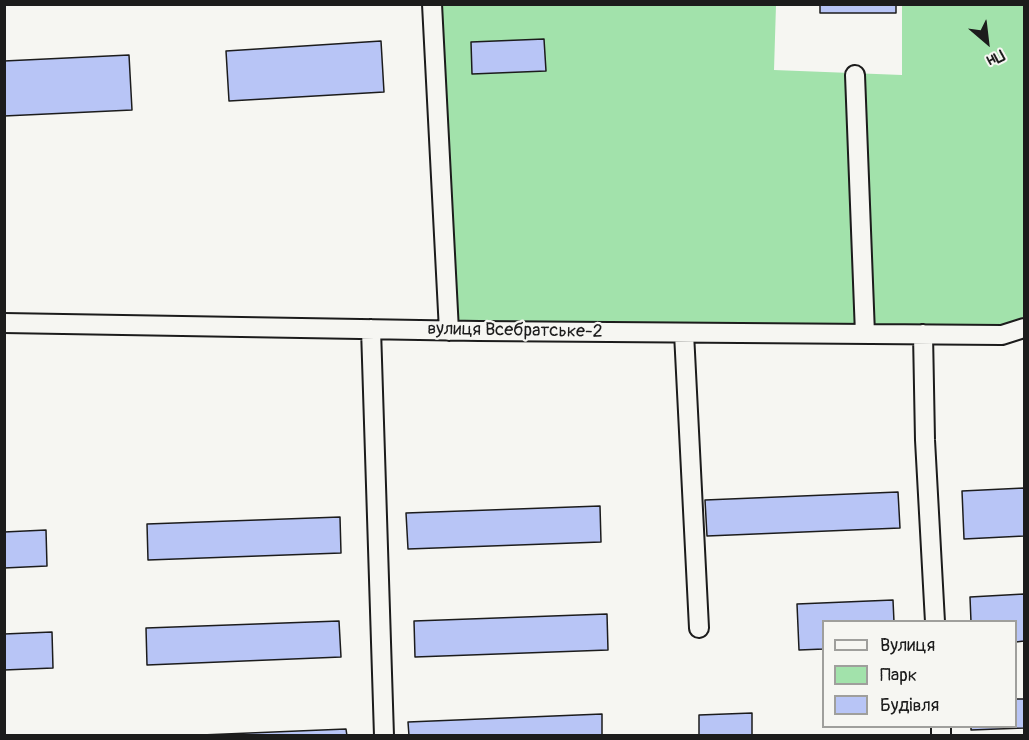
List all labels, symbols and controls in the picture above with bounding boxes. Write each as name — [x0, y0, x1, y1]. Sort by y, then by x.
north arrow — [957, 12, 1017, 72]
text: Пн — [983, 45, 1008, 71]
street label: вулиця Всебратське-2 — [427, 319, 603, 343]
legend — [822, 620, 1017, 728]
text: Вулиця — [880, 634, 935, 657]
text: Парк — [880, 664, 917, 687]
text: Будівля — [880, 694, 939, 717]

